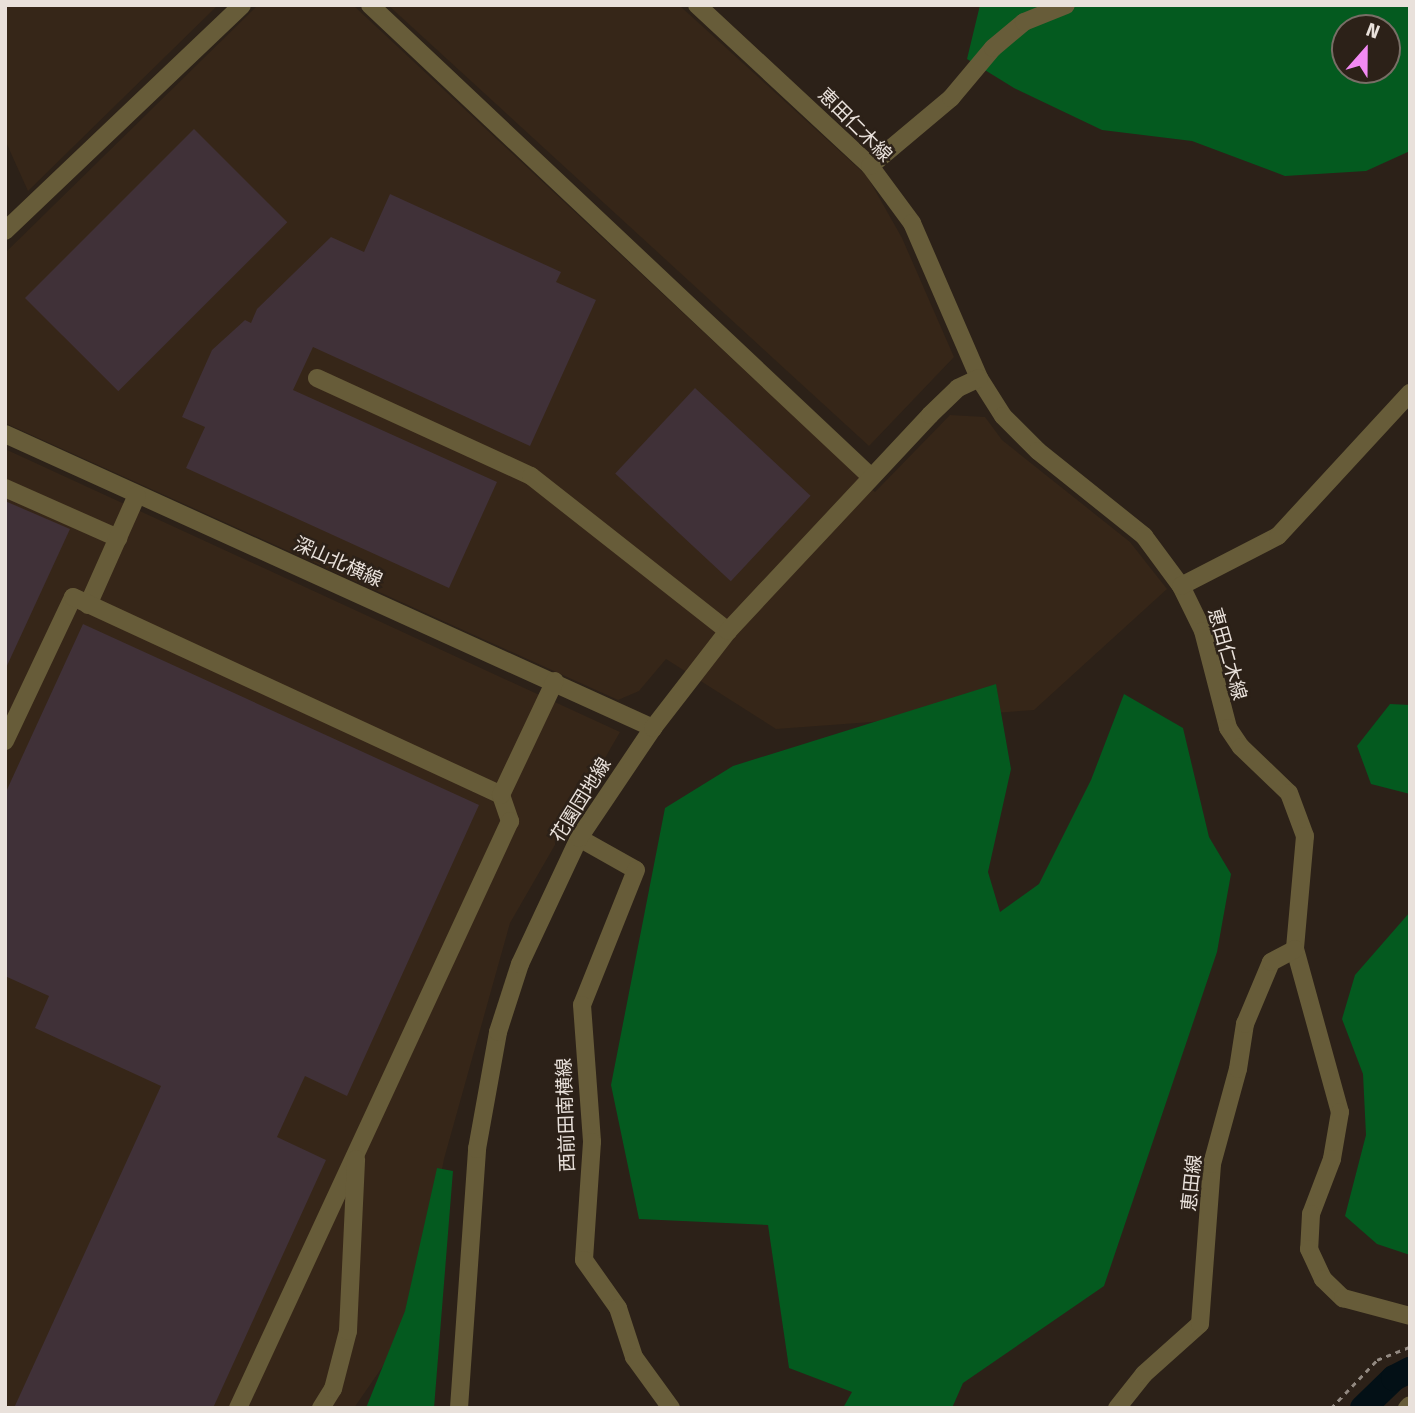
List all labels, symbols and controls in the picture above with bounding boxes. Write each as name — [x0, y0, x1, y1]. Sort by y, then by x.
north arrow — [1331, 14, 1401, 84]
text: N — [1363, 18, 1383, 44]
street label: 恵田仁木線 — [813, 83, 897, 167]
street label: 深山北横線 — [290, 532, 386, 592]
street label: 恵田仁木線 — [1203, 605, 1251, 703]
street label: 花園団地線 — [546, 754, 616, 846]
street label: 西前田南横線 — [553, 1058, 579, 1172]
street label: 恵田線 — [1178, 1153, 1206, 1213]

